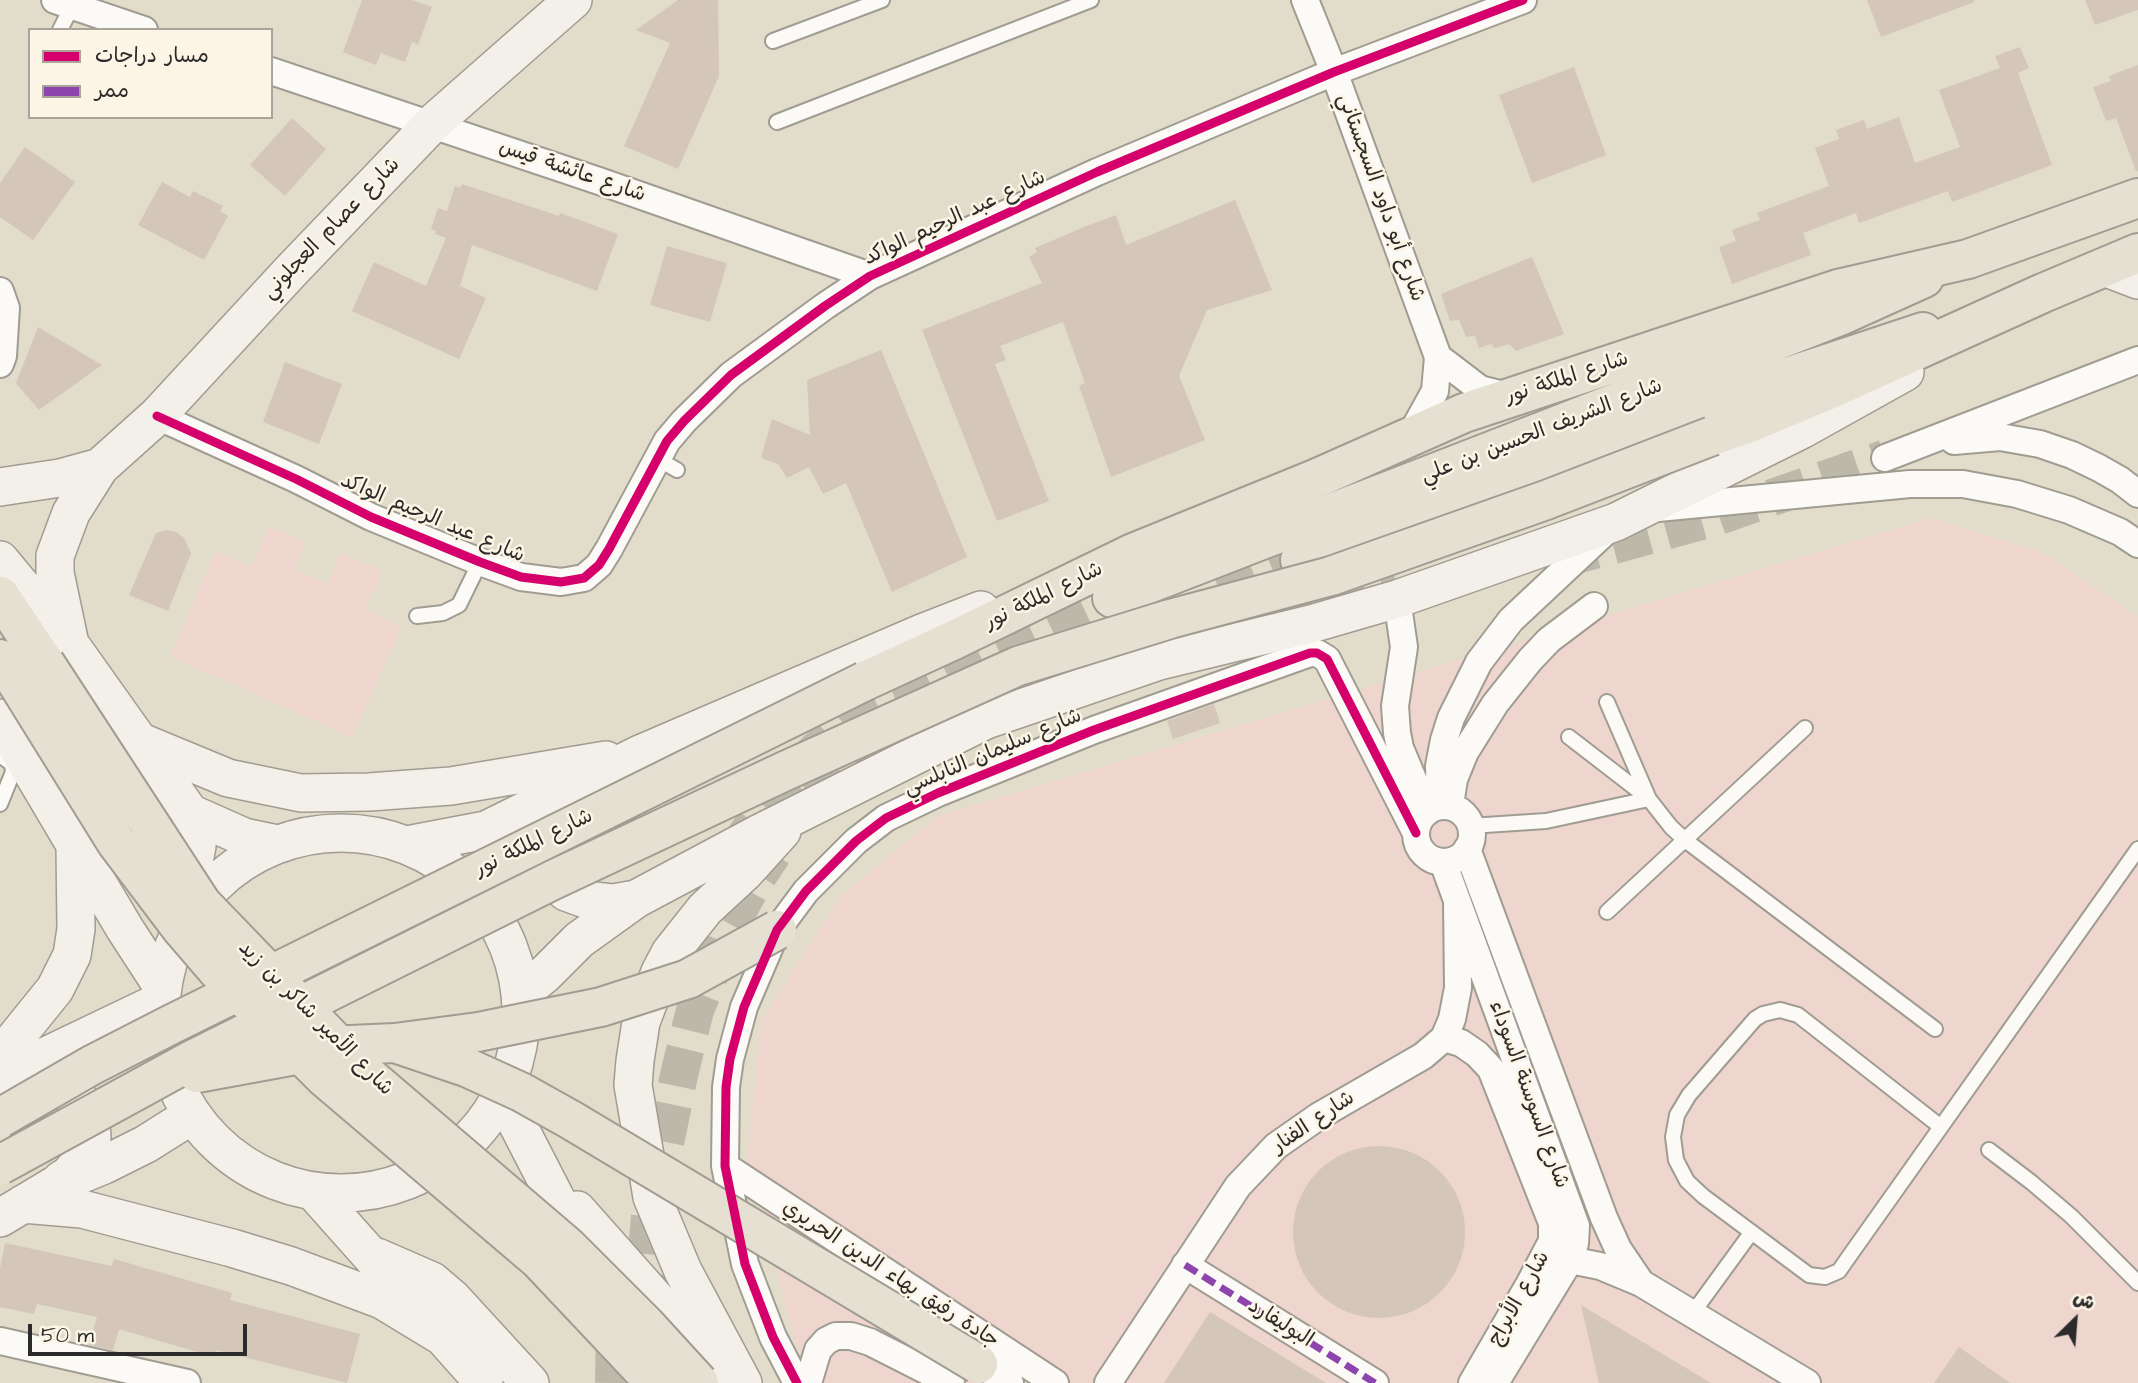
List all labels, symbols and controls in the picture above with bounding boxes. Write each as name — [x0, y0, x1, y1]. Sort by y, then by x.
legend — [28, 28, 273, 119]
text: مسار دراجات — [95, 41, 209, 70]
text: ممر — [95, 76, 129, 105]
street label: شارع أبو داود السجستاني — [1331, 91, 1429, 305]
street label: شارع عائشة قيس — [495, 135, 649, 209]
street label: شارع عصام العجلوني — [258, 153, 406, 305]
street label: شارع عبد الرحيم الواكد — [860, 166, 1050, 272]
street label: شارع الملكة نور — [1502, 347, 1632, 411]
street label: شارع الشريف الحسين بن علي — [1418, 374, 1666, 490]
street label: شارع عبد الرحيم الواكد — [336, 469, 528, 569]
street label: شارع الملكة نور — [981, 557, 1107, 637]
street label: شارع سليمان النابلسي — [900, 704, 1086, 802]
street label: شارع الملكة نور — [471, 804, 597, 884]
street label: شارع الأمير شاكر بن زيد — [232, 936, 398, 1102]
street label: شارع السوسنة السوداء — [1482, 998, 1574, 1192]
street label: شارع الفنار — [1268, 1086, 1360, 1160]
street label: جادة رفيق بهاء الدين الحريري — [777, 1195, 1003, 1355]
street label: شارع الأبراج — [1484, 1247, 1556, 1351]
text: ش — [2069, 1284, 2099, 1317]
north arrow — [2040, 1285, 2110, 1355]
street label: البوليفارد — [1243, 1294, 1317, 1354]
scale bar — [32, 1310, 250, 1354]
text: 50 m — [41, 1321, 94, 1350]

